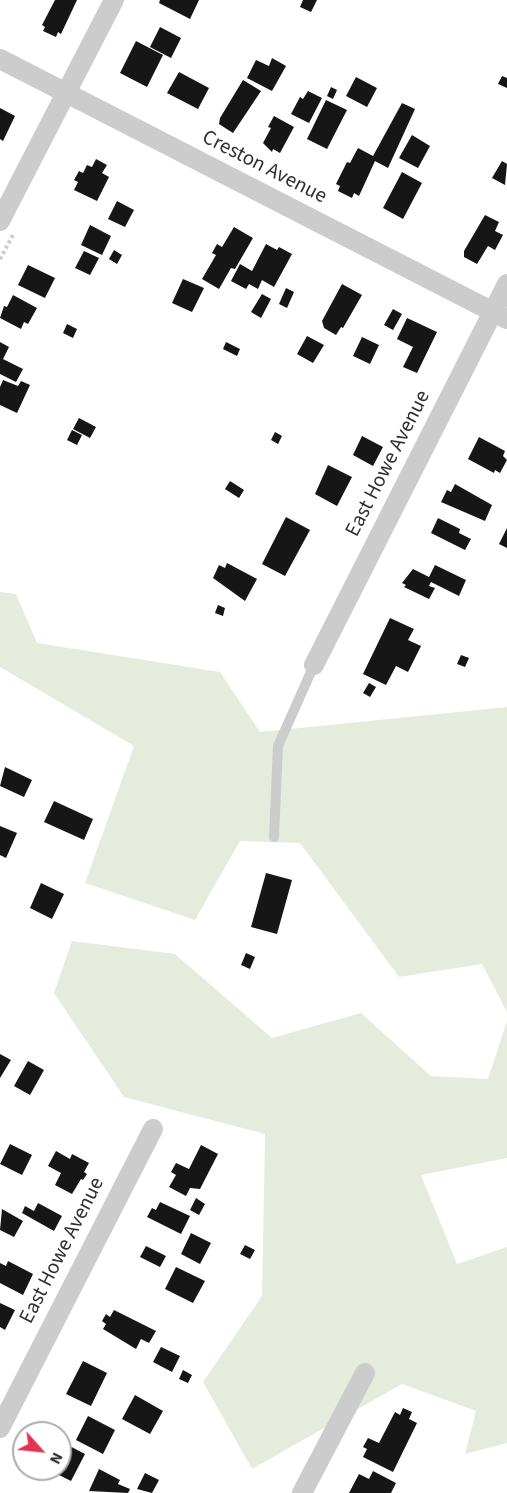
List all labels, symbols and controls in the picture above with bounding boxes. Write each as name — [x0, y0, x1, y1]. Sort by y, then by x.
street label: Creston Avenue — [197, 126, 331, 210]
street label: East Howe Avenue — [341, 387, 437, 541]
street label: East Howe Avenue — [15, 1174, 111, 1328]
north arrow — [12, 1421, 72, 1481]
text: N — [44, 1449, 68, 1468]

